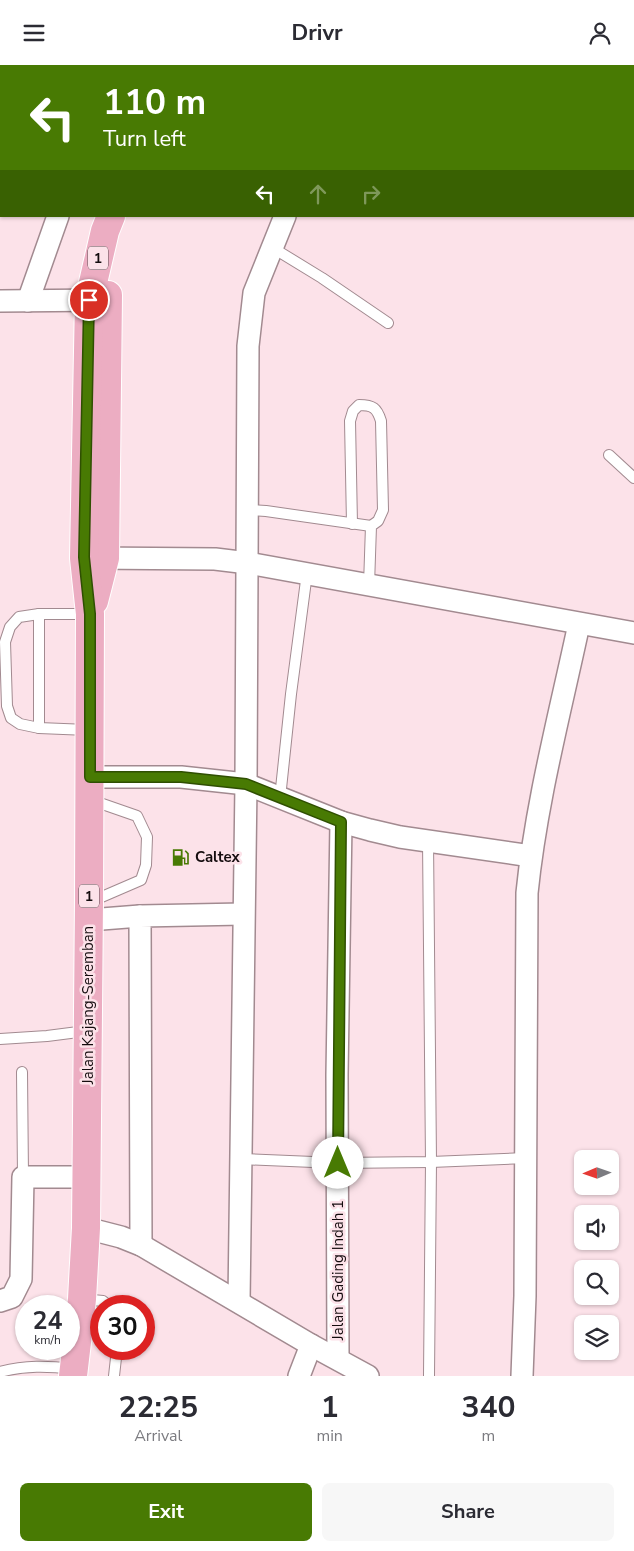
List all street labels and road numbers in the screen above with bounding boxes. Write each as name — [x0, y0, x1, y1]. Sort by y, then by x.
road number: 1 — [88, 247, 108, 269]
road number: 1 — [79, 884, 99, 907]
street label: Jalan Kajang-Seremban — [78, 926, 98, 1085]
street label: Jalan Gading Indah 1 — [328, 1200, 348, 1341]

